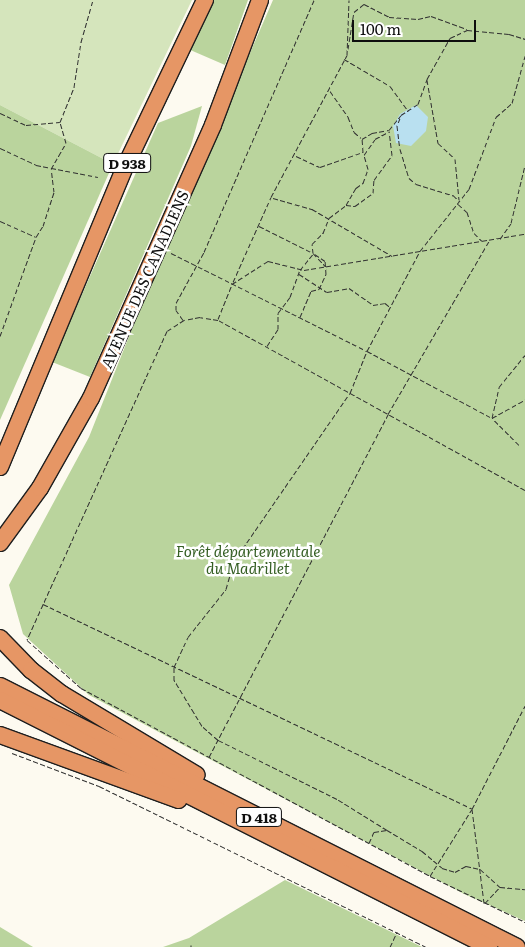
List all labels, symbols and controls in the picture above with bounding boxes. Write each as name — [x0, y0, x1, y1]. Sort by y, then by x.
scale bar — [355, 10, 479, 42]
text: 100 m — [360, 17, 401, 40]
road number: D 938 — [102, 152, 152, 174]
street label: AVENUE DES CANADIENS — [97, 187, 191, 371]
park label: Forêt départementale du Madrillet — [176, 541, 320, 576]
road number: D 418 — [235, 806, 283, 829]

